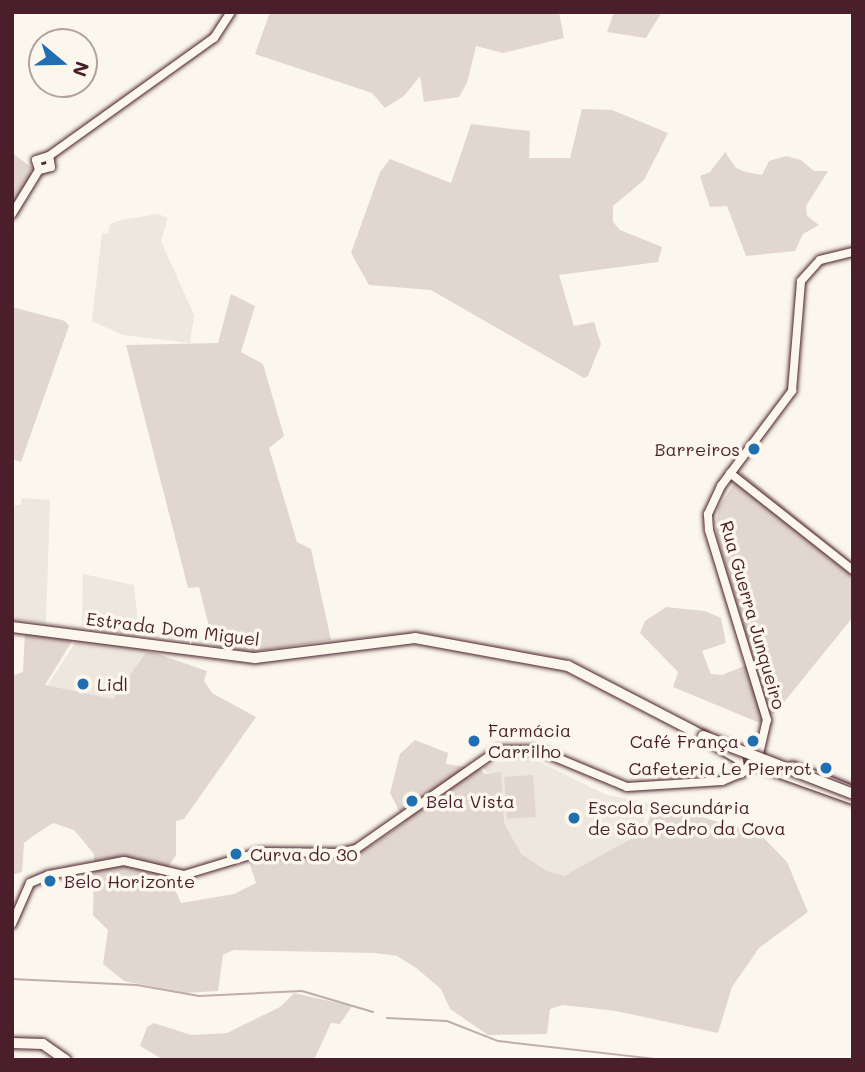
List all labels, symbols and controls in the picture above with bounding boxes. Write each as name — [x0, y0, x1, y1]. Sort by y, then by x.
north arrow — [28, 28, 98, 98]
text: N — [67, 58, 96, 80]
place label: Barreiros — [654, 438, 740, 460]
marker: Barreiros — [746, 441, 762, 457]
street label: Rua Guerra Junqueiro — [716, 518, 790, 712]
street label: Estrada Dom Miguel — [85, 608, 261, 650]
place label: Lidl — [97, 673, 128, 695]
marker: Lidl — [75, 676, 91, 692]
place label: Farmácia Carrilho — [488, 720, 571, 762]
place label: Café França — [630, 730, 739, 752]
marker: Farmácia Carrilho — [466, 733, 482, 749]
marker: Café França — [745, 733, 761, 749]
place label: Cafeteria Le Pierrot — [629, 757, 812, 779]
marker: Cafeteria Le Pierrot — [818, 760, 834, 776]
place label: Bela Vista — [426, 790, 515, 812]
marker: Bela Vista — [404, 793, 420, 809]
place label: Escola Secundária de São Pedro da Cova — [588, 797, 786, 840]
marker: Escola Secundária de São Pedro da Cova — [566, 810, 582, 826]
place label: Curva do 30 — [250, 843, 358, 865]
marker: Curva do 30 — [228, 846, 244, 862]
place label: Belo Horizonte — [64, 870, 195, 892]
marker: Belo Horizonte — [42, 873, 58, 889]

